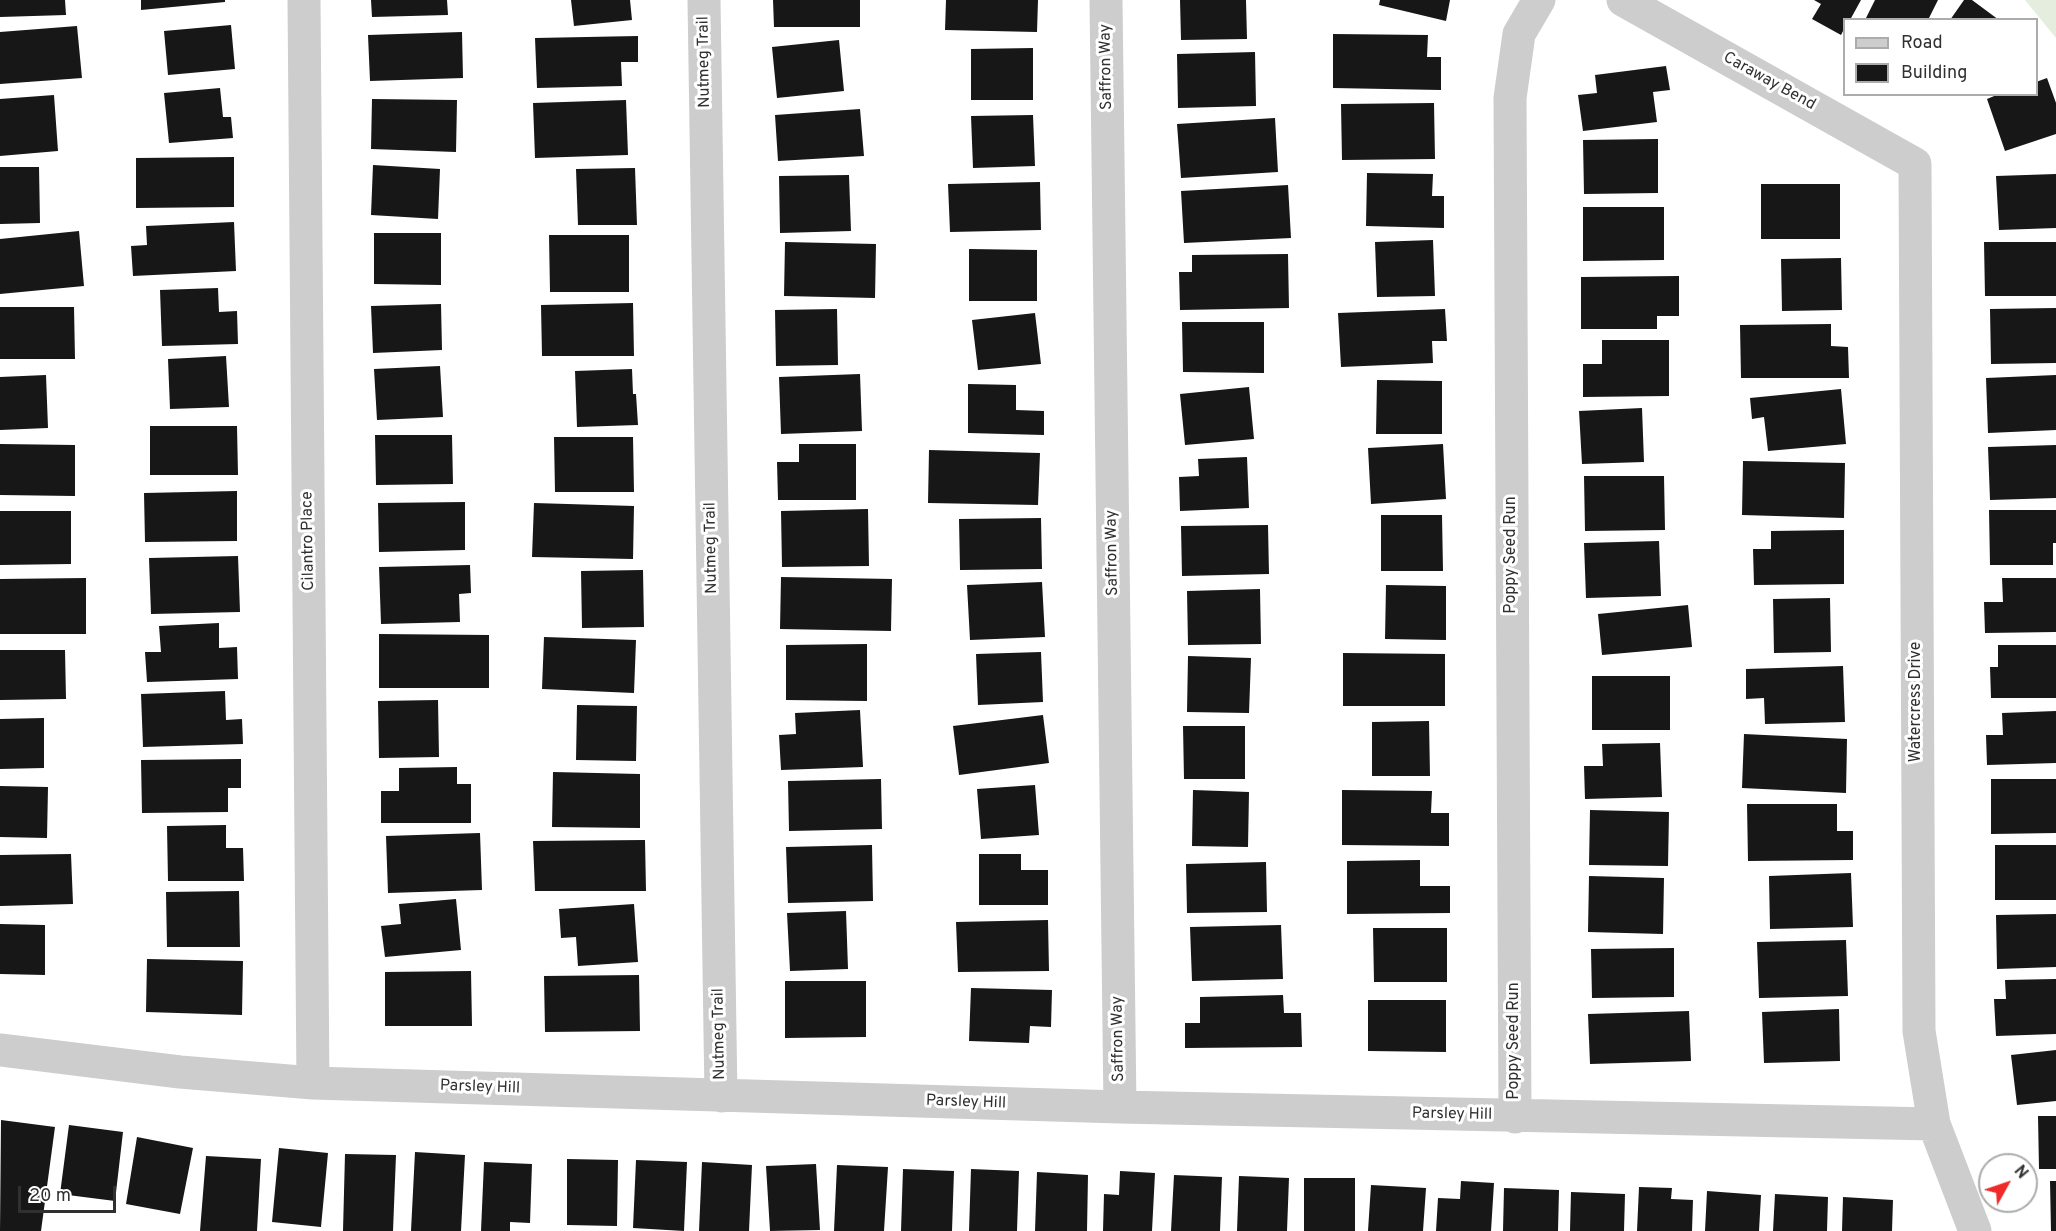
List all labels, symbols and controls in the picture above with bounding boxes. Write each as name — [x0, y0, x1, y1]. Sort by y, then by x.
street label: Nutmeg Trail — [695, 16, 715, 108]
legend — [1843, 18, 2038, 96]
street label: Saffron Way — [1097, 24, 1117, 110]
text: Road — [1901, 32, 1943, 55]
street label: Caraway Bend — [1719, 49, 1819, 115]
text: Building — [1901, 62, 1967, 85]
street label: Cilantro Place — [299, 491, 319, 591]
street label: Poppy Seed Run — [1502, 496, 1522, 614]
street label: Nutmeg Trail — [702, 502, 722, 594]
street label: Saffron Way — [1103, 510, 1123, 596]
street label: Watercress Drive — [1907, 642, 1927, 762]
street label: Poppy Seed Run — [1505, 982, 1525, 1100]
street label: Nutmeg Trail — [710, 988, 730, 1080]
street label: Saffron Way — [1109, 996, 1129, 1082]
street label: Parsley Hill — [440, 1077, 520, 1099]
street label: Parsley Hill — [926, 1092, 1006, 1114]
street label: Parsley Hill — [1412, 1105, 1492, 1125]
north arrow — [1978, 1153, 2038, 1213]
text: N — [2009, 1162, 2032, 1184]
scale bar — [21, 1174, 118, 1212]
text: 20 m — [29, 1185, 71, 1208]

